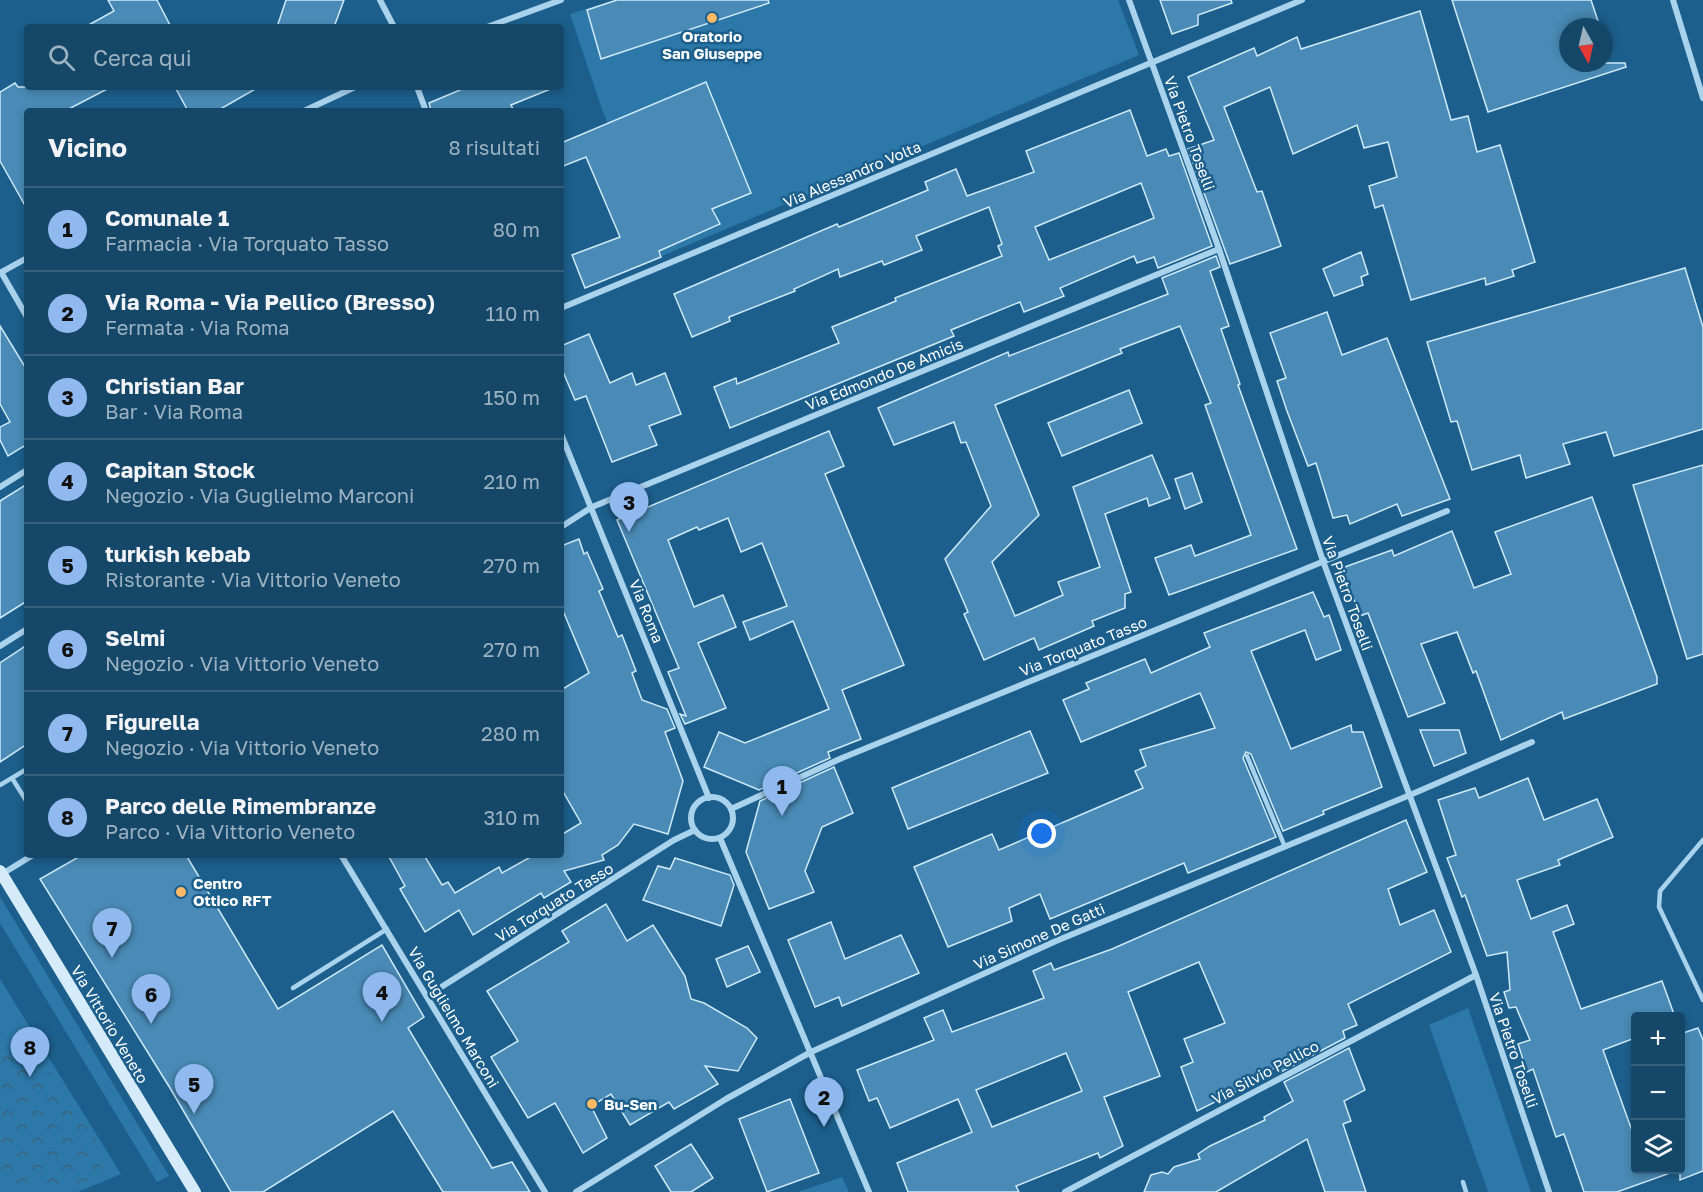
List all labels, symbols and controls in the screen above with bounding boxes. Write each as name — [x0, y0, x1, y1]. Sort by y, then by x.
marker: Oratorio San Giuseppe — [705, 11, 719, 25]
north arrow — [1559, 18, 1613, 72]
search box — [24, 24, 564, 90]
place label: Oratorio San Giuseppe — [662, 27, 762, 62]
icon: search — [45, 41, 78, 74]
text: Cerca qui — [93, 44, 192, 71]
street label: Via Pietro Toselli — [1161, 73, 1219, 193]
text: Vicino — [48, 132, 127, 163]
text: 8 risultati — [448, 135, 540, 159]
street label: Via Alessandro Volta — [780, 137, 924, 211]
text: Comunale 1 — [105, 204, 229, 231]
text: 1 — [62, 217, 73, 241]
text: 80 m — [493, 217, 540, 241]
text: Farmacia · Via Torquato Tasso — [105, 231, 389, 255]
text: Via Roma - Via Pellico (Bresso) — [105, 288, 435, 315]
text: 2 — [61, 301, 74, 325]
text: 110 m — [486, 301, 540, 325]
text: Fermata · Via Roma — [105, 315, 290, 339]
street label: Via Edmondo De Amicis — [803, 334, 966, 414]
text: Christian Bar — [105, 372, 244, 399]
text: 3 — [61, 385, 74, 409]
text: 150 m — [484, 385, 540, 409]
text: Bar · Via Roma — [105, 399, 243, 423]
text: Capitan Stock — [105, 456, 255, 483]
text: 4 — [61, 469, 74, 493]
text: 210 m — [484, 469, 540, 493]
pin: 3 — [610, 482, 648, 532]
text: Negozio · Via Guglielmo Marconi — [105, 483, 414, 507]
street label: Via Pietro Toselli — [1319, 533, 1377, 653]
text: turkish kebab — [105, 540, 251, 567]
text: 5 — [61, 553, 74, 577]
text: 270 m — [483, 553, 540, 577]
text: Ristorante · Via Vittorio Veneto — [105, 567, 401, 591]
street label: Via Roma — [626, 577, 668, 645]
street label: Via Torquato Tasso — [1017, 612, 1149, 680]
text: Selmi — [105, 624, 165, 651]
text: 6 — [61, 637, 74, 661]
text: 270 m — [483, 637, 540, 661]
text: Negozio · Via Vittorio Veneto — [105, 651, 379, 675]
text: Figurella — [105, 708, 199, 735]
text: 7 — [62, 721, 73, 745]
text: 280 m — [481, 721, 540, 745]
text: Negozio · Via Vittorio Veneto — [105, 735, 379, 759]
pin: 1 — [762, 766, 802, 816]
text: Parco delle Rimembranze — [105, 792, 376, 819]
text: 8 — [61, 805, 74, 829]
text: 310 m — [484, 805, 540, 829]
text: Parco · Via Vittorio Veneto — [105, 819, 355, 843]
your location — [1027, 819, 1056, 848]
street label: Via Torquato Tasso — [492, 858, 616, 946]
place label: Centro Ottico RFT — [193, 874, 272, 909]
marker: Centro Ottico RFT — [174, 885, 188, 899]
street label: Via Simone De Gatti — [971, 899, 1107, 973]
pin: 7 — [92, 908, 132, 958]
street label: Via Guglielmo Marconi — [405, 943, 503, 1091]
street label: Via Vittorio Veneto — [68, 962, 152, 1086]
pin: 4 — [362, 972, 401, 1022]
pin: 6 — [132, 974, 170, 1024]
street label: Via Pietro Toselli — [1486, 990, 1542, 1110]
map controls — [1631, 1012, 1685, 1174]
button: + — [1631, 1012, 1685, 1066]
pin: 8 — [10, 1028, 50, 1077]
street label: Via Silvio Pellico — [1208, 1036, 1322, 1108]
pin: 5 — [174, 1064, 214, 1114]
button: − — [1631, 1066, 1685, 1120]
pin: 2 — [804, 1078, 844, 1127]
place label: Bu-Sen — [604, 1095, 657, 1113]
marker: Bu-Sen — [585, 1097, 599, 1111]
button: layers — [1631, 1120, 1685, 1174]

